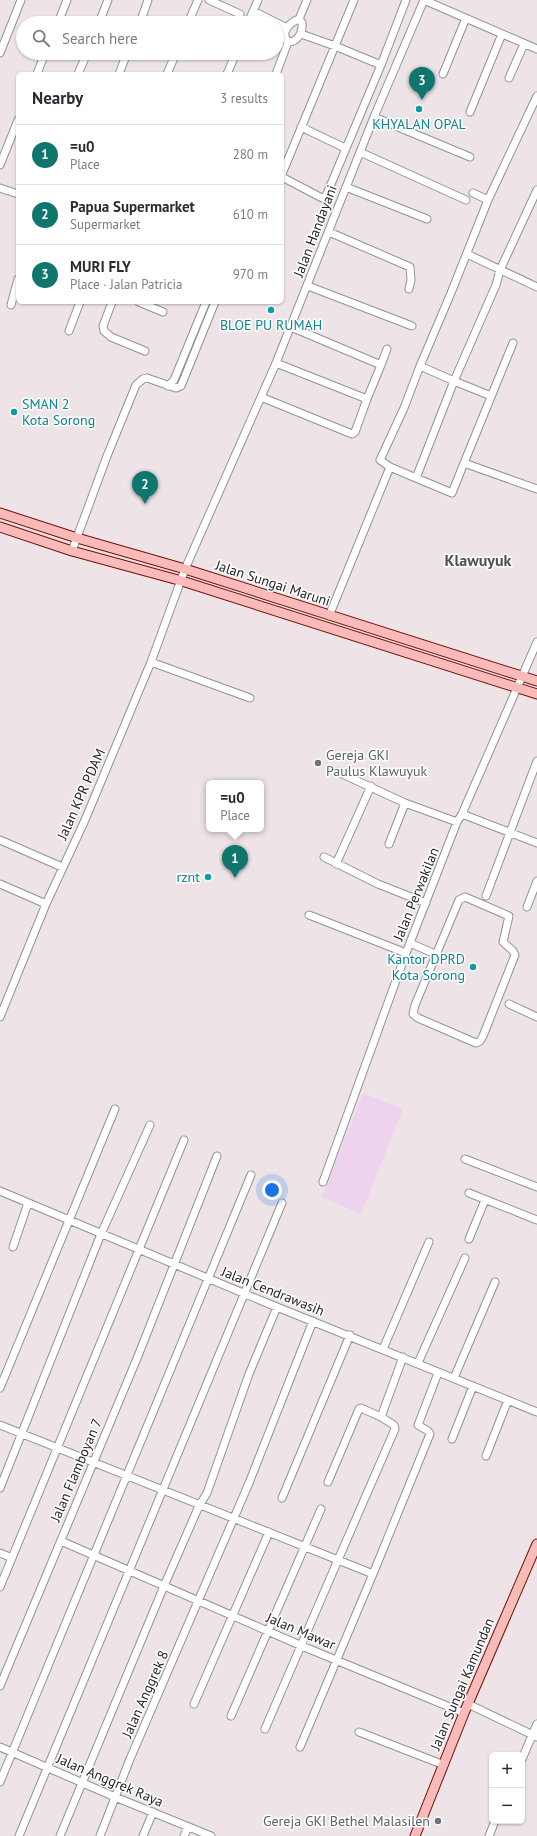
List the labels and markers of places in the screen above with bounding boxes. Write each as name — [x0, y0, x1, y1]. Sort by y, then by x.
pin: 3 — [409, 67, 435, 100]
marker: KHYALAN OPAL — [414, 104, 424, 114]
place label: KHYALAN OPAL — [372, 115, 466, 133]
marker: BLOE PU RUMAH — [266, 305, 276, 315]
place label: BLOE PU RUMAH — [220, 316, 322, 334]
place label: SMAN 2 Kota Sorong — [22, 395, 95, 429]
marker: SMAN 2 Kota Sorong — [9, 407, 19, 417]
pin: 2 — [132, 471, 158, 504]
place label: Gereja GKI Paulus Klawuyuk — [326, 746, 428, 780]
marker: Gereja GKI Paulus Klawuyuk — [313, 758, 323, 768]
pin: 1 — [222, 845, 248, 878]
place label: rznt — [177, 868, 200, 886]
marker: rznt — [203, 872, 213, 882]
place label: Kantor DPRD Kota Sorong — [387, 950, 465, 984]
marker: Kantor DPRD Kota Sorong — [468, 962, 478, 972]
place label: Gereja GKI Bethel Malasilen — [263, 1812, 430, 1830]
marker: Gereja GKI Bethel Malasilen — [433, 1816, 443, 1826]

